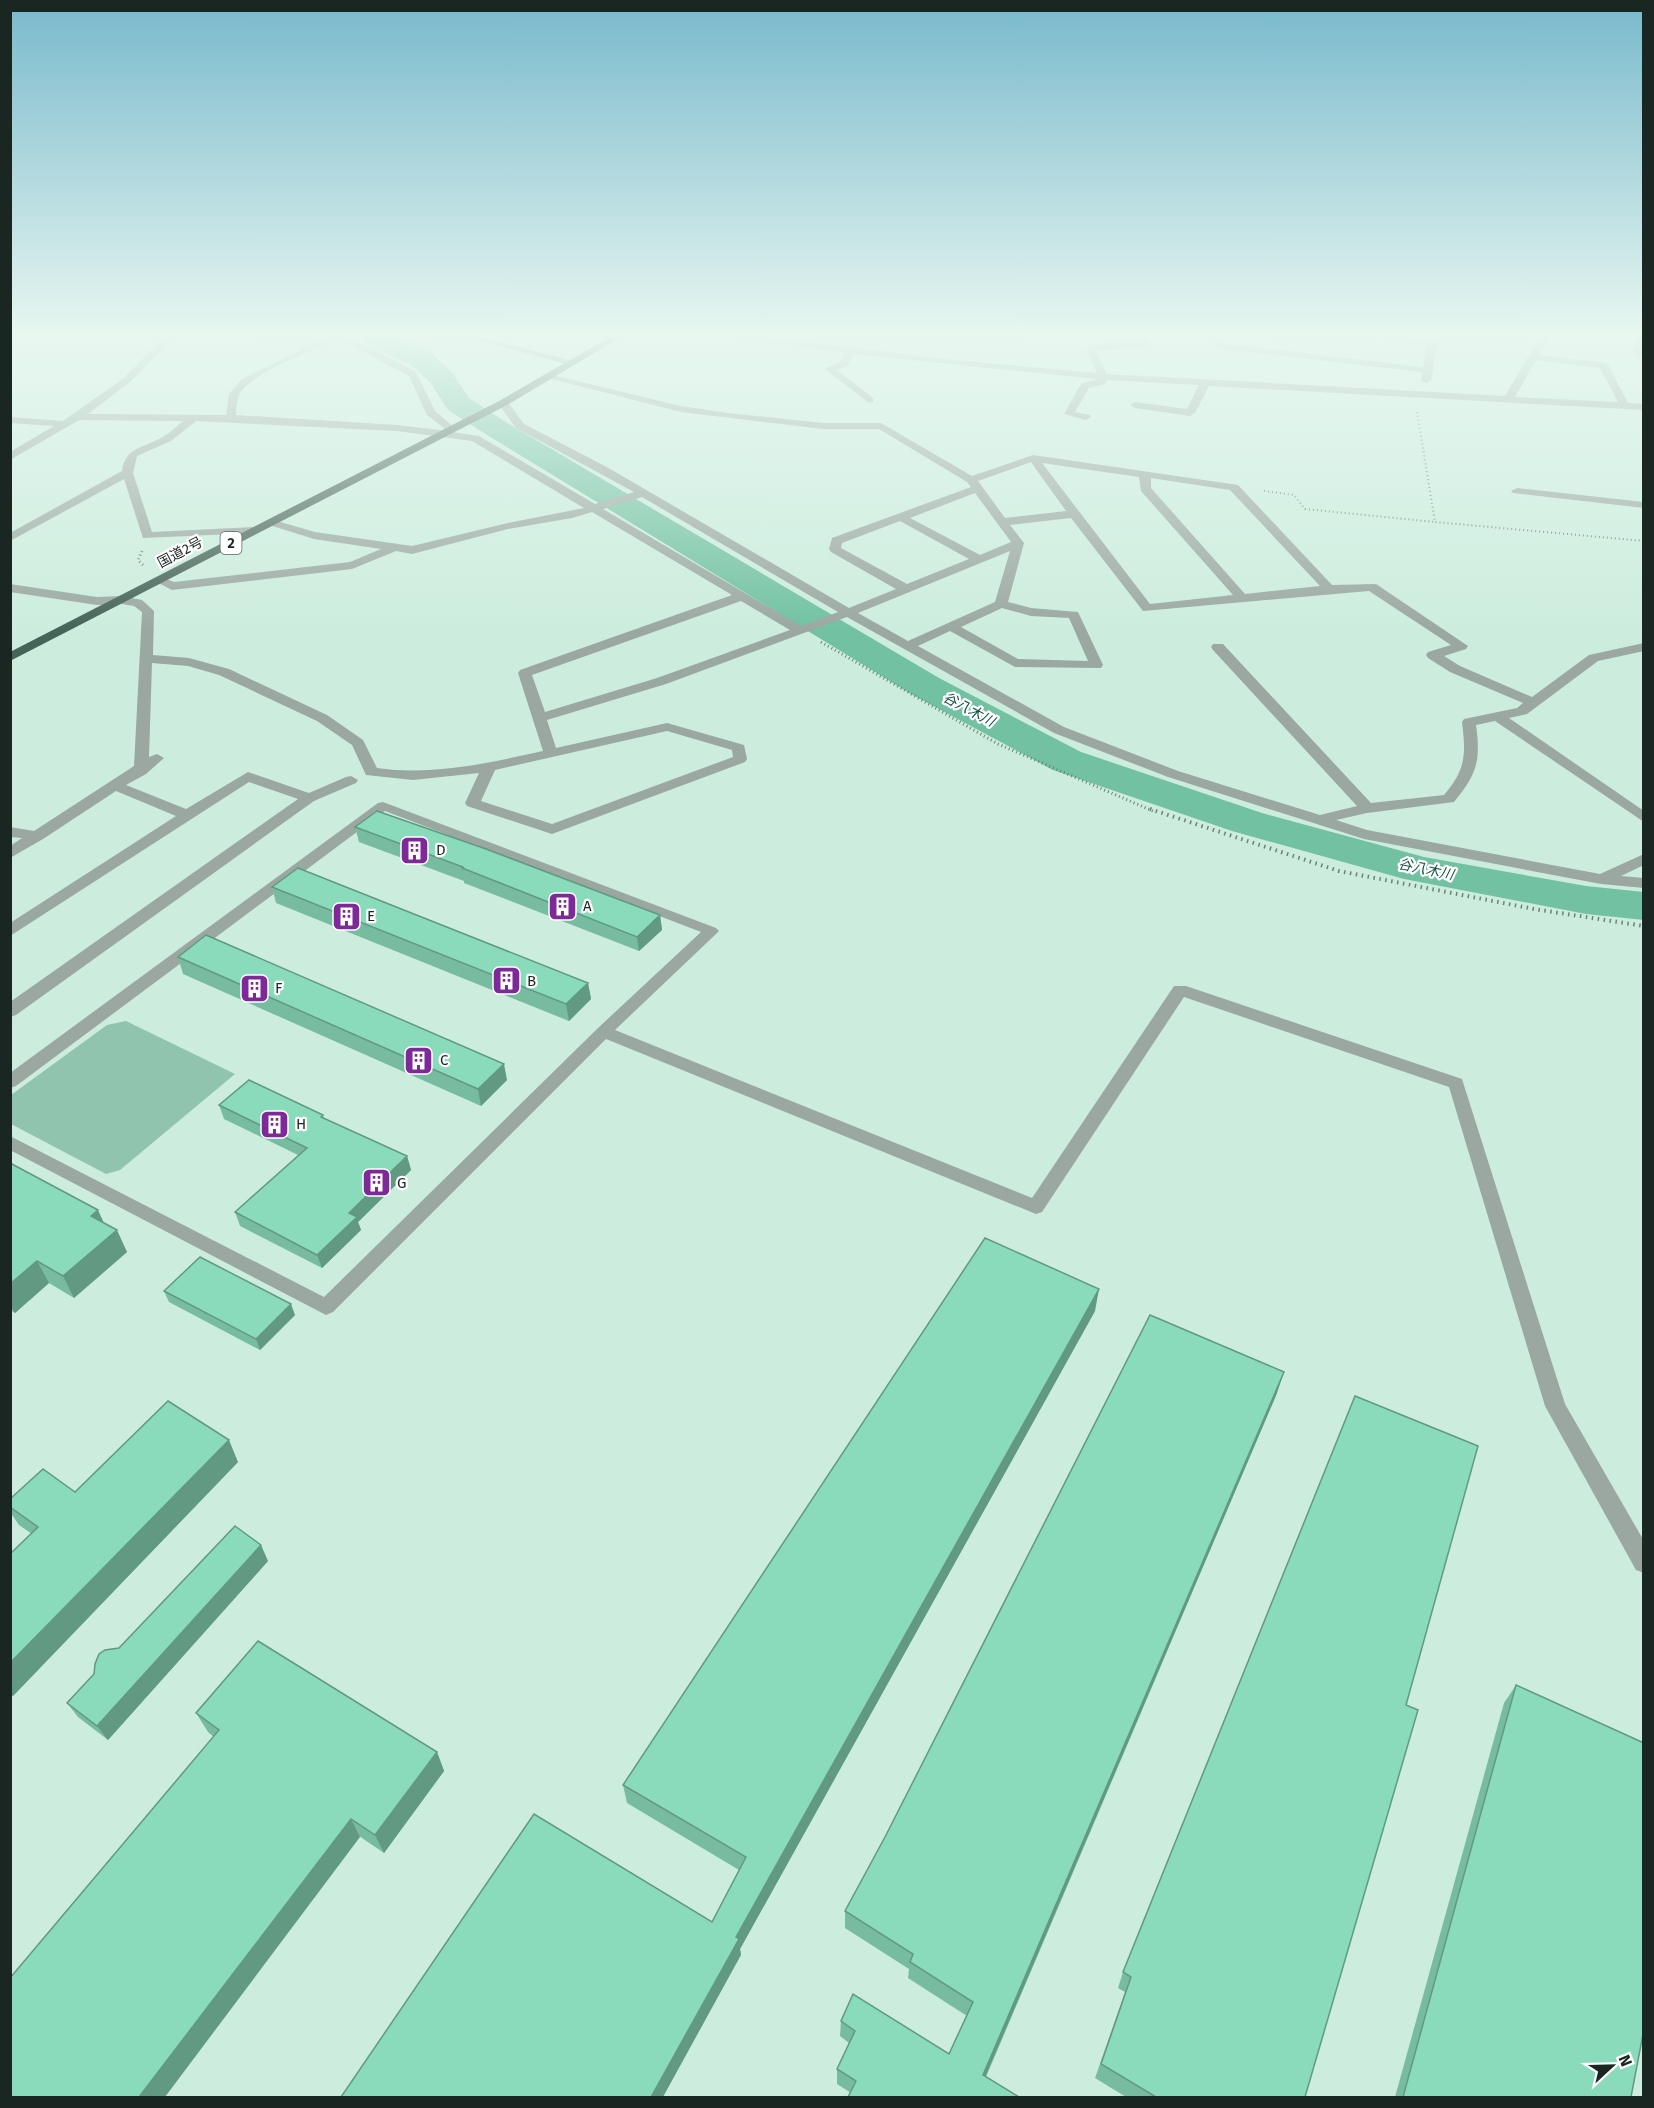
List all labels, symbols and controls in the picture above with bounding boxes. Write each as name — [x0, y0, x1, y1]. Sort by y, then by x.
road number: 2 — [220, 532, 242, 554]
street label: 国道2号 — [155, 533, 206, 571]
water label: 谷八木川 — [940, 689, 999, 731]
building icon: D — [399, 834, 431, 866]
place label: D — [436, 841, 446, 859]
water label: 谷八木川 — [1397, 855, 1457, 884]
building icon: A — [546, 890, 578, 922]
place label: A — [583, 897, 592, 915]
building icon: E — [330, 900, 362, 932]
place label: E — [367, 907, 375, 925]
building icon: B — [490, 965, 522, 997]
building icon: F — [238, 972, 270, 1004]
place label: B — [527, 972, 536, 990]
place label: F — [275, 979, 282, 997]
building icon: C — [403, 1044, 435, 1076]
place label: C — [440, 1051, 449, 1069]
building icon: H — [259, 1108, 291, 1140]
place label: H — [296, 1115, 306, 1133]
building icon: G — [360, 1167, 392, 1199]
place label: G — [397, 1174, 406, 1192]
north arrow — [1582, 2036, 1642, 2096]
text: N — [1615, 2052, 1636, 2069]

